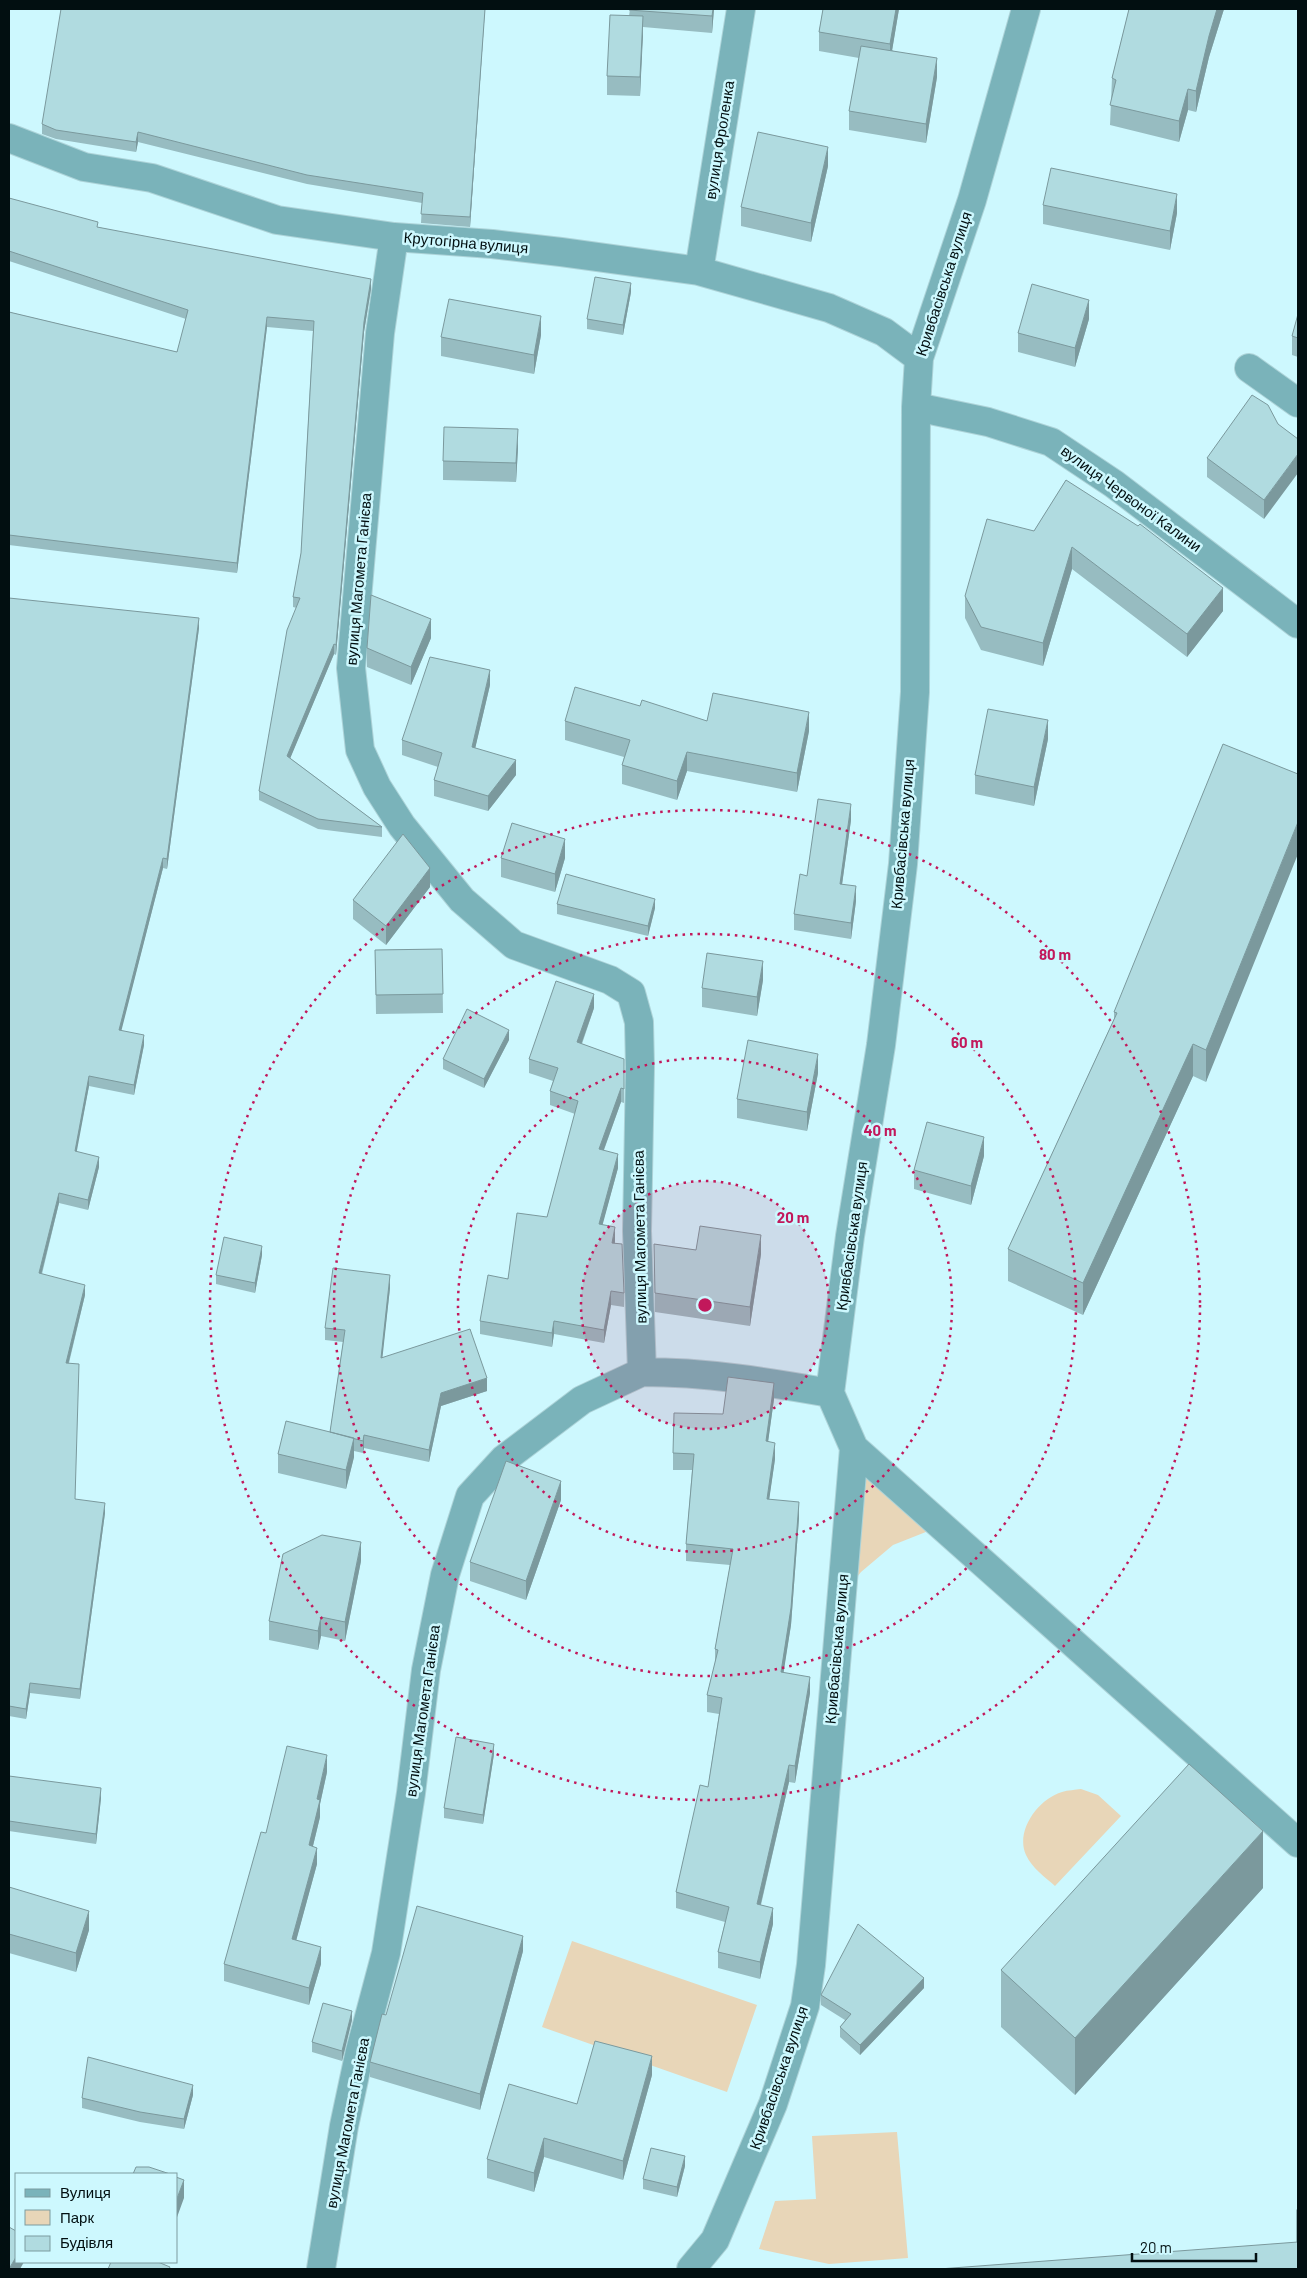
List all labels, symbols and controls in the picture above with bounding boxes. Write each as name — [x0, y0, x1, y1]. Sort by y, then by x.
street label: вулиця Фроленка — [701, 79, 737, 201]
street label: Кривбасівська вулиця — [911, 209, 975, 358]
street label: Крутогірна вулиця — [403, 228, 529, 256]
street label: вулиця Червоної Калини — [1058, 441, 1205, 555]
street label: вулиця Магомета Ганієва — [341, 491, 375, 666]
street label: Кривбасівська вулиця — [886, 758, 918, 910]
text: 80 m — [1039, 945, 1071, 963]
text: 60 m — [951, 1033, 983, 1051]
text: 40 m — [863, 1121, 897, 1139]
street label: вулиця Магомета Ганієва — [628, 1150, 650, 1324]
street label: Кривбасівська вулиця — [832, 1160, 870, 1312]
text: 20 m — [777, 1208, 809, 1226]
centre of rings — [696, 1296, 714, 1314]
street label: Кривбасівська вулиця — [820, 1573, 852, 1725]
street label: вулиця Магомета Ганієва — [401, 1623, 443, 1798]
street label: Кривбасівська вулиця — [745, 2004, 811, 2152]
street label: вулиця Магомета Ганієва — [322, 2035, 373, 2210]
legend — [15, 2173, 178, 2263]
text: Вулиця — [60, 2183, 111, 2201]
text: Парк — [60, 2208, 94, 2226]
scale bar — [1132, 2230, 1256, 2262]
text: Будівля — [60, 2233, 113, 2251]
text: 20 m — [1140, 2238, 1172, 2256]

